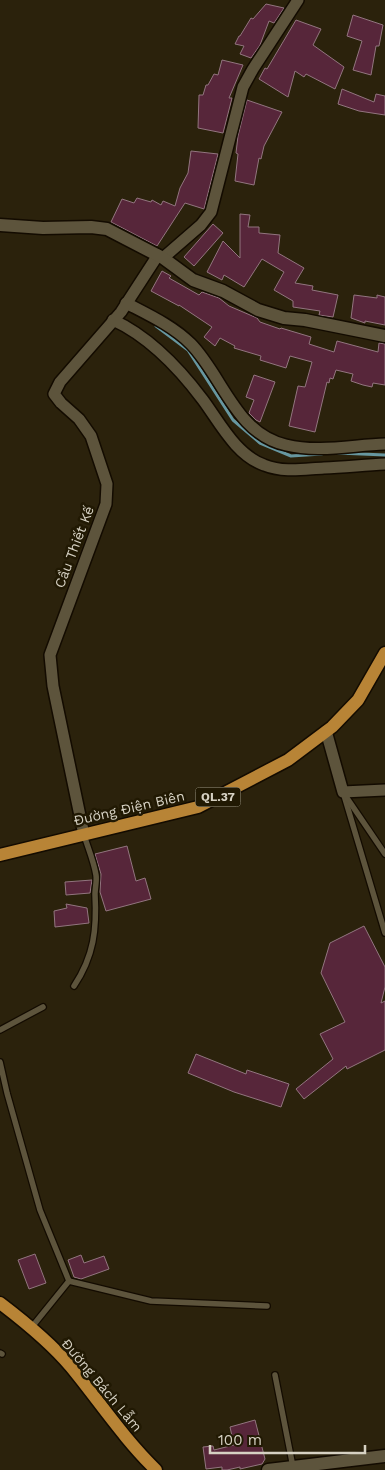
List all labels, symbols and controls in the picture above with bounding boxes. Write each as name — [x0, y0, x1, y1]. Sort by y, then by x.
street label: Cầu Thiết Kế — [51, 504, 97, 590]
street label: Đường Điện Biên — [72, 787, 186, 829]
road number: QL.37 — [196, 788, 240, 806]
street label: Đường Bách Lẫm — [59, 1335, 145, 1435]
scale bar — [210, 1422, 365, 1454]
text: 100 m — [218, 1431, 262, 1449]

